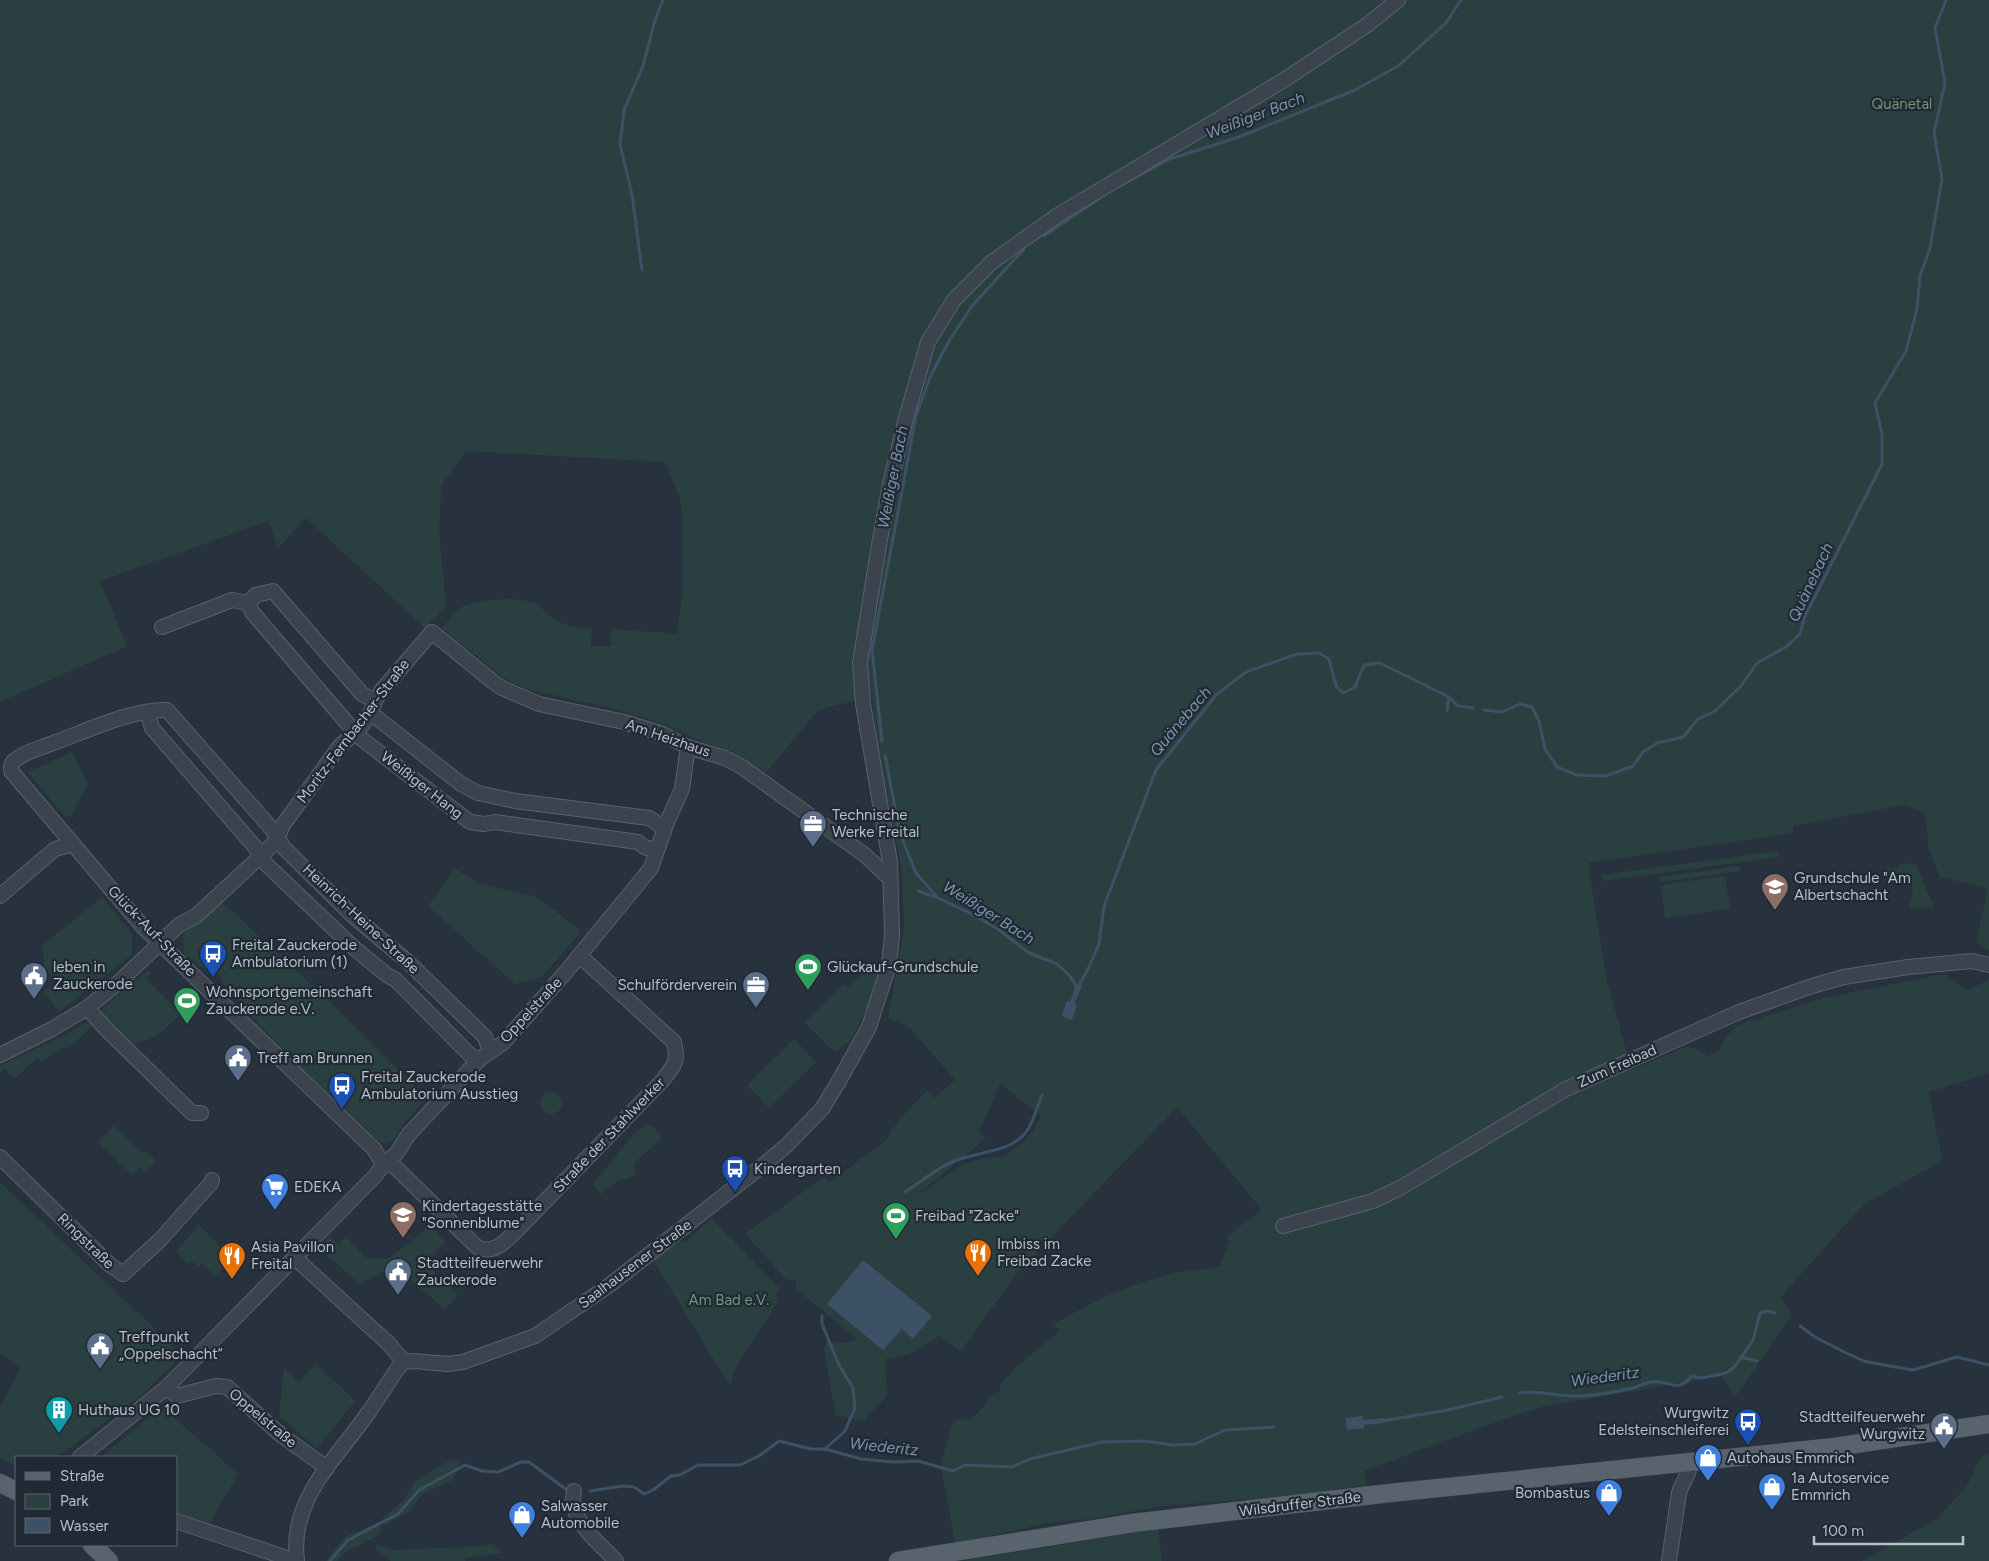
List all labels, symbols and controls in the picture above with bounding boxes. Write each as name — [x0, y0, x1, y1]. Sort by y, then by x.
water label: Weißiger Bach — [1203, 88, 1307, 143]
park label: Quänetal — [1872, 95, 1932, 113]
water label: Weißiger Bach — [873, 424, 912, 530]
water label: Quänebach — [1784, 540, 1837, 625]
street label: Moritz-Fernbacher-Straße — [293, 655, 413, 807]
water label: Quänebach — [1146, 683, 1215, 760]
street label: Am Heizhaus — [623, 715, 713, 761]
street label: Weißiger Hang — [377, 747, 467, 823]
place label: Technische Werke Freital — [832, 806, 919, 841]
office icon: Technische Werke Freital — [798, 809, 828, 848]
street label: Heinrich-Heine-Straße — [299, 860, 423, 978]
place label: Grundschule "Am Albertschacht — [1794, 869, 1911, 904]
school or university icon: Grundschule "Am Albertschacht — [1760, 872, 1790, 911]
water label: Weißiger Bach — [939, 877, 1038, 948]
street label: Glück-Auf-Straße — [104, 882, 200, 980]
place label: Freital Zauckerode Ambulatorium (1) — [232, 936, 357, 971]
bus stop icon: Freital Zauckerode Ambulatorium (1) — [198, 939, 228, 978]
sports icon: Glückauf-Grundschule — [793, 952, 823, 991]
place label: leben in Zauckerode — [53, 958, 133, 993]
place label: Glückauf-Grundschule — [827, 958, 978, 976]
public building icon: leben in Zauckerode — [19, 961, 49, 1000]
office icon: Schulförderverein — [741, 970, 771, 1009]
street label: Oppelstraße — [496, 974, 566, 1046]
place label: Schulförderverein — [617, 976, 737, 994]
place label: Wohnsportgemeinschaft Zauckerode e.V. — [206, 983, 373, 1018]
sports icon: Wohnsportgemeinschaft Zauckerode e.V. — [172, 986, 202, 1025]
street label: Zum Freibad — [1575, 1041, 1659, 1091]
public building icon: Treff am Brunnen — [223, 1043, 253, 1082]
place label: Treff am Brunnen — [257, 1049, 373, 1067]
place label: Freital Zauckerode Ambulatorium Ausstieg — [361, 1068, 518, 1103]
bus stop icon: Freital Zauckerode Ambulatorium Ausstieg — [327, 1071, 357, 1110]
street label: Straße der Stahlwerker — [549, 1074, 669, 1196]
bus stop icon: Kindergarten — [720, 1154, 750, 1193]
place label: Kindergarten — [754, 1160, 841, 1178]
supermarket icon: EDEKA — [260, 1172, 290, 1211]
place label: EDEKA — [294, 1178, 341, 1196]
place label: Kindertagesstätte "Sonnenblume" — [422, 1197, 542, 1232]
school or university icon: Kindertagesstätte "Sonnenblume" — [388, 1200, 418, 1239]
sports icon: Freibad "Zacke" — [881, 1201, 911, 1240]
place label: Freibad "Zacke" — [915, 1207, 1019, 1225]
street label: Ringstraße — [54, 1209, 118, 1273]
street label: Saalhausener Straße — [575, 1216, 695, 1312]
place label: Imbiss im Freibad Zacke — [997, 1235, 1091, 1270]
place label: Asia Pavillon Freital — [251, 1238, 334, 1273]
restaurant icon: Imbiss im Freibad Zacke — [963, 1238, 993, 1277]
restaurant icon: Asia Pavillon Freital — [217, 1241, 247, 1280]
place label: Stadtteilfeuerwehr Zauckerode — [417, 1254, 543, 1289]
public building icon: Stadtteilfeuerwehr Zauckerode — [383, 1257, 413, 1296]
park label: Am Bad e.V. — [689, 1291, 769, 1309]
place label: Treffpunkt „Oppelschacht“ — [119, 1328, 223, 1363]
public building icon: Treffpunkt „Oppelschacht“ — [85, 1331, 115, 1370]
water label: Wiederitz — [1569, 1362, 1641, 1391]
street label: Oppelstraße — [225, 1384, 301, 1452]
building icon: Huthaus UG 10 — [44, 1395, 74, 1434]
place label: Huthaus UG 10 — [78, 1401, 180, 1419]
place label: Wurgwitz Edelsteinschleiferei — [1598, 1404, 1729, 1439]
bus stop icon: Wurgwitz Edelsteinschleiferei — [1733, 1407, 1763, 1446]
place label: Stadtteilfeuerwehr Wurgwitz — [1799, 1408, 1925, 1443]
public building icon: Stadtteilfeuerwehr Wurgwitz — [1929, 1411, 1959, 1450]
water label: Wiederitz — [849, 1433, 919, 1460]
shop icon: Autohaus Emmrich — [1693, 1443, 1723, 1482]
place label: Autohaus Emmrich — [1727, 1449, 1854, 1467]
legend — [15, 1456, 178, 1546]
text: Straße — [60, 1467, 104, 1485]
place label: 1a Autoservice Emmrich — [1791, 1469, 1889, 1504]
shop icon: 1a Autoservice Emmrich — [1757, 1472, 1787, 1511]
shop icon: Bombastus — [1594, 1478, 1624, 1517]
place label: Bombastus — [1515, 1484, 1590, 1502]
street label: Wilsdruffer Straße — [1238, 1488, 1362, 1520]
text: Park — [60, 1492, 89, 1510]
place label: Salwasser Automobile — [541, 1497, 619, 1532]
shop icon: Salwasser Automobile — [507, 1500, 537, 1539]
scale bar — [1814, 1514, 1963, 1546]
text: Wasser — [60, 1517, 109, 1535]
text: 100 m — [1822, 1522, 1864, 1540]

